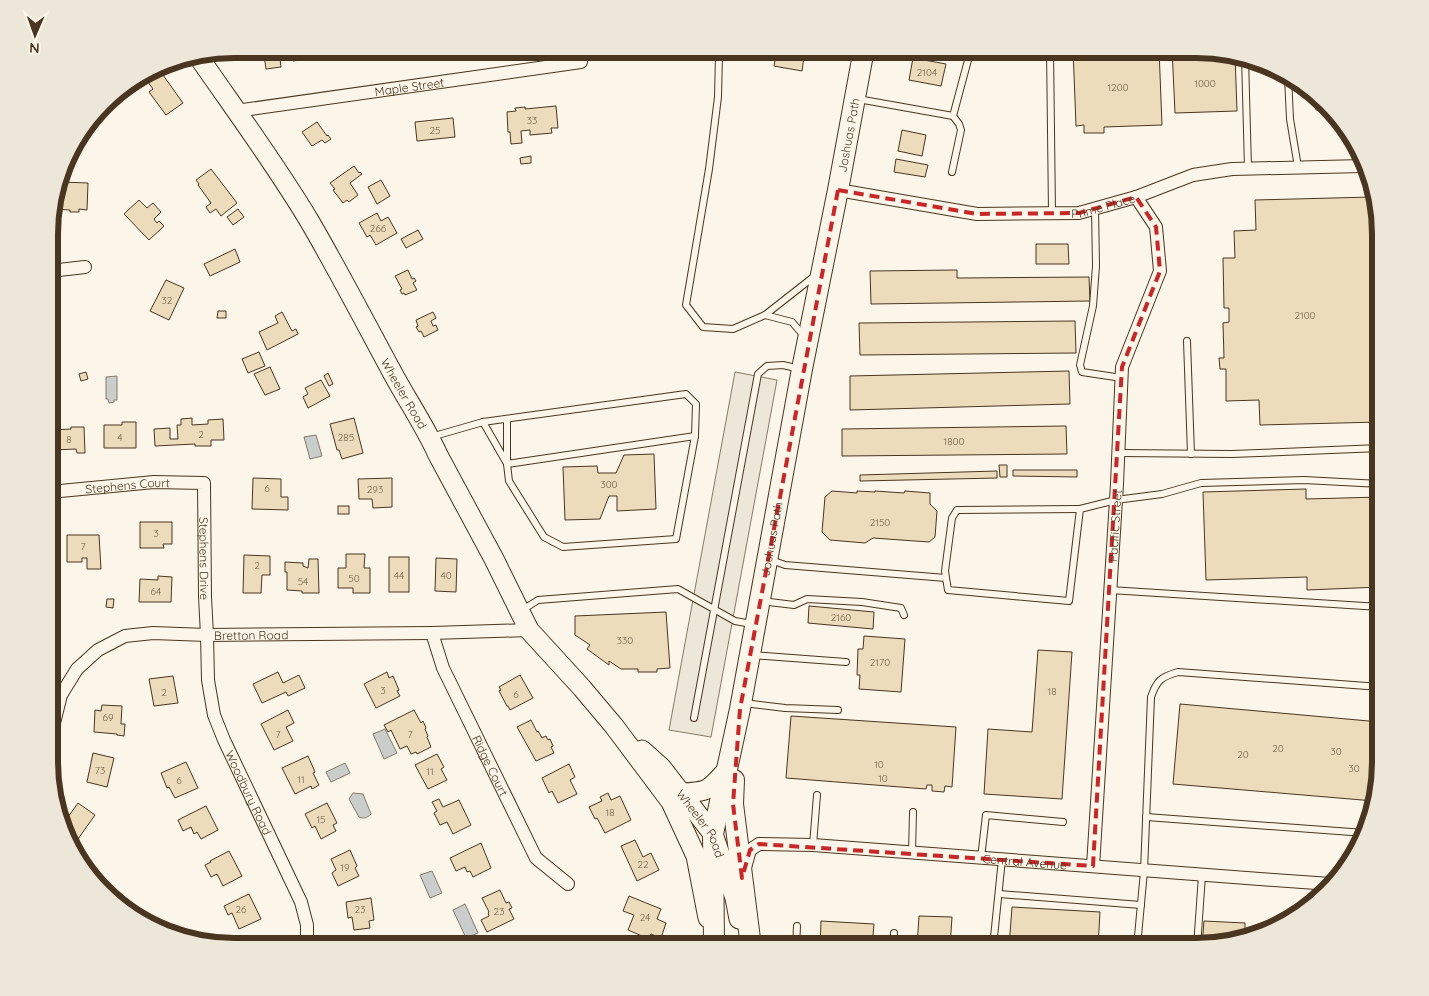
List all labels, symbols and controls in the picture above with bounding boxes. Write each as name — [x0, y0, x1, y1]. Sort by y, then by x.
north arrow — [10, 10, 60, 60]
text: N — [29, 39, 40, 57]
house number: 2104 — [917, 66, 937, 79]
street label: Maple Street — [374, 74, 445, 99]
house number: 1000 — [1194, 77, 1216, 90]
house number: 1200 — [1107, 81, 1129, 94]
street label: Joshuas Path — [834, 97, 862, 173]
house number: 33 — [527, 114, 537, 127]
house number: 25 — [430, 124, 441, 137]
street label: Prime Place — [1071, 190, 1137, 221]
house number: 266 — [370, 222, 387, 235]
house number: 32 — [162, 294, 173, 307]
house number: 2100 — [1294, 309, 1316, 322]
street label: Wheeler Road — [378, 355, 431, 431]
house number: 2 — [198, 428, 204, 441]
house number: 4 — [117, 431, 123, 444]
house number: 285 — [338, 431, 354, 444]
house number: 8 — [66, 433, 72, 446]
house number: 1800 — [944, 435, 965, 448]
street label: Stephens Court — [85, 474, 170, 496]
house number: 300 — [600, 478, 618, 491]
house number: 6 — [264, 482, 270, 495]
house number: 293 — [367, 483, 383, 496]
street label: Pacific Street — [1105, 489, 1124, 562]
street label: Joshuas Path — [757, 501, 785, 577]
house number: 2150 — [870, 516, 890, 529]
street label: Stephens Drive — [197, 517, 213, 600]
house number: 3 — [153, 527, 159, 540]
house number: 7 — [80, 540, 86, 553]
house number: 2 — [254, 559, 260, 572]
house number: 44 — [394, 569, 404, 582]
house number: 40 — [440, 569, 452, 582]
house number: 50 — [348, 572, 360, 585]
house number: 54 — [298, 575, 308, 588]
house number: 64 — [151, 585, 161, 598]
house number: 2160 — [831, 611, 851, 624]
street label: Bretton Road — [214, 627, 288, 642]
house number: 330 — [617, 634, 633, 647]
house number: 2170 — [870, 656, 890, 669]
house number: 3 — [380, 684, 386, 697]
house number: 18 — [1047, 685, 1057, 698]
house number: 2 — [161, 686, 167, 699]
house number: 6 — [513, 688, 519, 701]
house number: 69 — [103, 711, 114, 724]
house number: 7 — [275, 728, 281, 741]
house number: 7 — [407, 728, 413, 741]
street label: Ridge Court — [469, 732, 512, 798]
house number: 20 — [1272, 742, 1284, 755]
house number: 30 — [1330, 745, 1342, 758]
street label: Woodbury Road — [222, 748, 275, 837]
house number: 20 — [1237, 748, 1249, 761]
house number: 10 — [874, 758, 884, 771]
house number: 30 — [1348, 762, 1360, 775]
house number: 73 — [95, 764, 105, 777]
house number: 11 — [426, 765, 434, 778]
house number: 10 — [878, 772, 888, 785]
house number: 11 — [297, 773, 305, 786]
house number: 6 — [176, 774, 182, 787]
street label: Wheeler Road — [673, 786, 728, 859]
house number: 18 — [605, 806, 615, 819]
house number: 15 — [316, 813, 326, 826]
street label: Central Avenue — [982, 851, 1068, 872]
house number: 22 — [637, 858, 649, 871]
house number: 19 — [340, 861, 350, 874]
house number: 26 — [236, 903, 247, 916]
house number: 23 — [355, 903, 365, 916]
house number: 23 — [494, 905, 504, 918]
house number: 24 — [640, 911, 650, 924]

